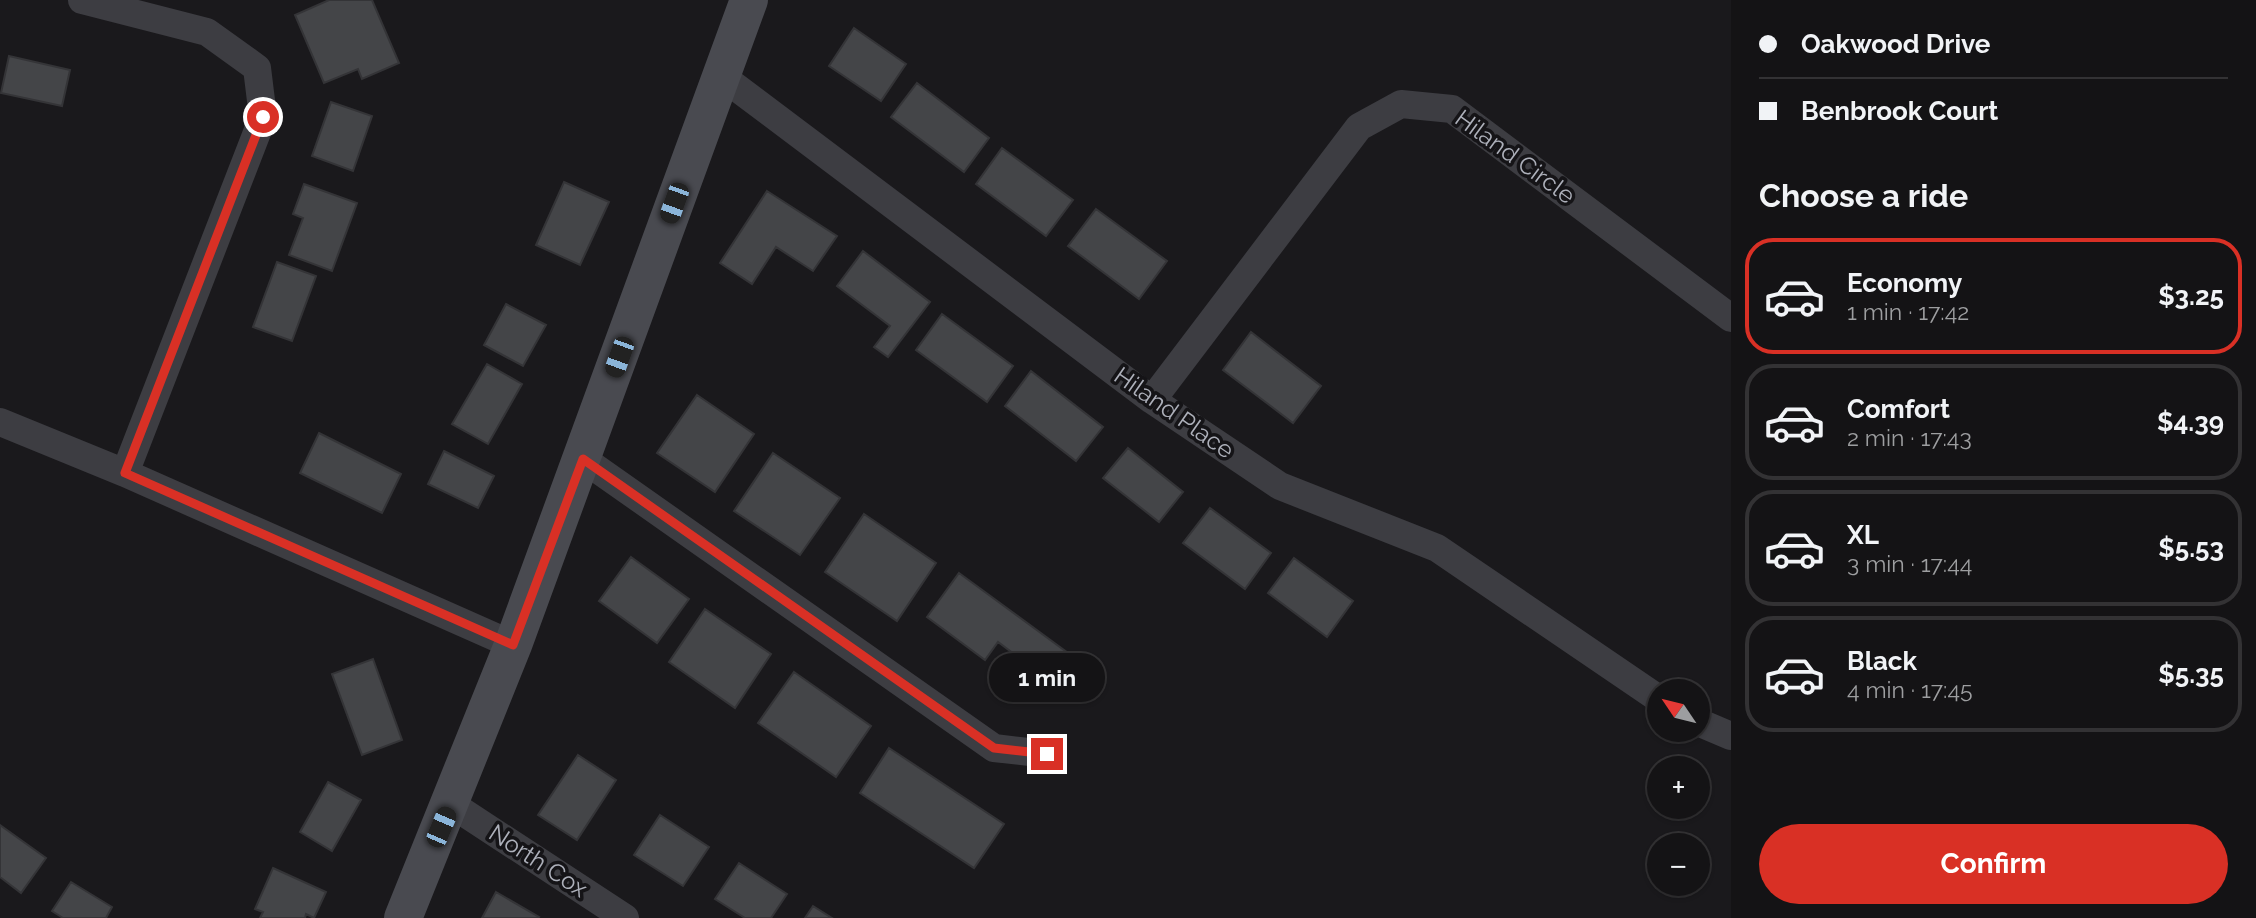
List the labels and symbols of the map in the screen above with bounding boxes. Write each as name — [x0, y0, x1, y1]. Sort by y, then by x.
route start — [247, 101, 279, 133]
street label: Hiland Circle — [1450, 103, 1581, 210]
car — [657, 180, 692, 226]
car — [602, 334, 637, 380]
street label: Hiland Place — [1109, 361, 1240, 464]
callout: 1 min — [989, 652, 1105, 702]
north arrow — [1647, 679, 1710, 742]
route end — [1031, 738, 1063, 770]
car — [424, 804, 459, 850]
street label: North Cox — [484, 818, 593, 903]

